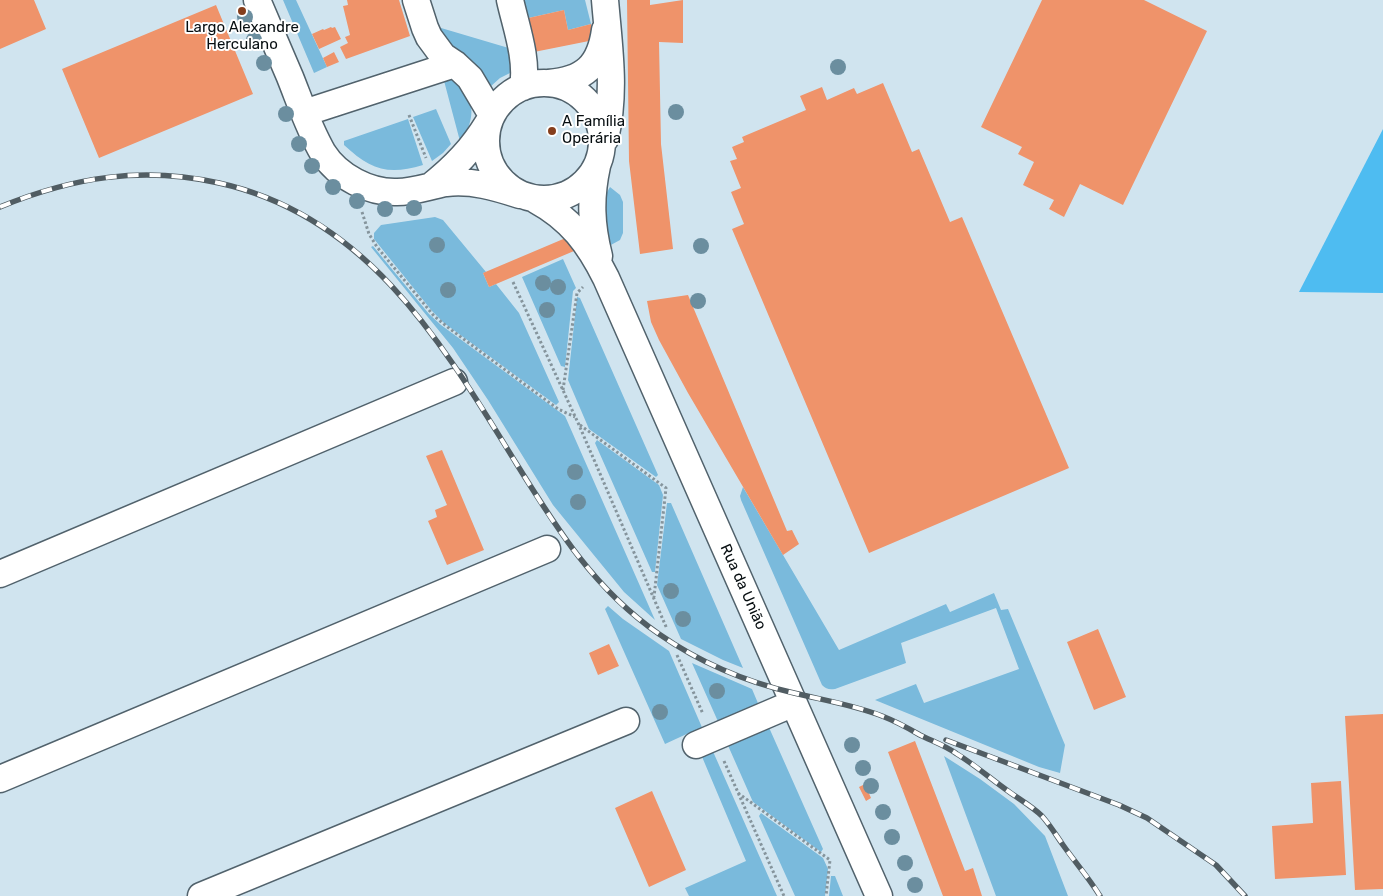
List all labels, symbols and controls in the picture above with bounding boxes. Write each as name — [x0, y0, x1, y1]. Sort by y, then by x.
marker: Largo Alexandre Herculano — [236, 5, 248, 17]
place label: Largo Alexandre Herculano — [185, 19, 299, 54]
place label: A Família Operária — [562, 113, 625, 148]
marker: A Família Operária — [546, 125, 558, 137]
street label: Rua da União — [716, 541, 770, 633]

